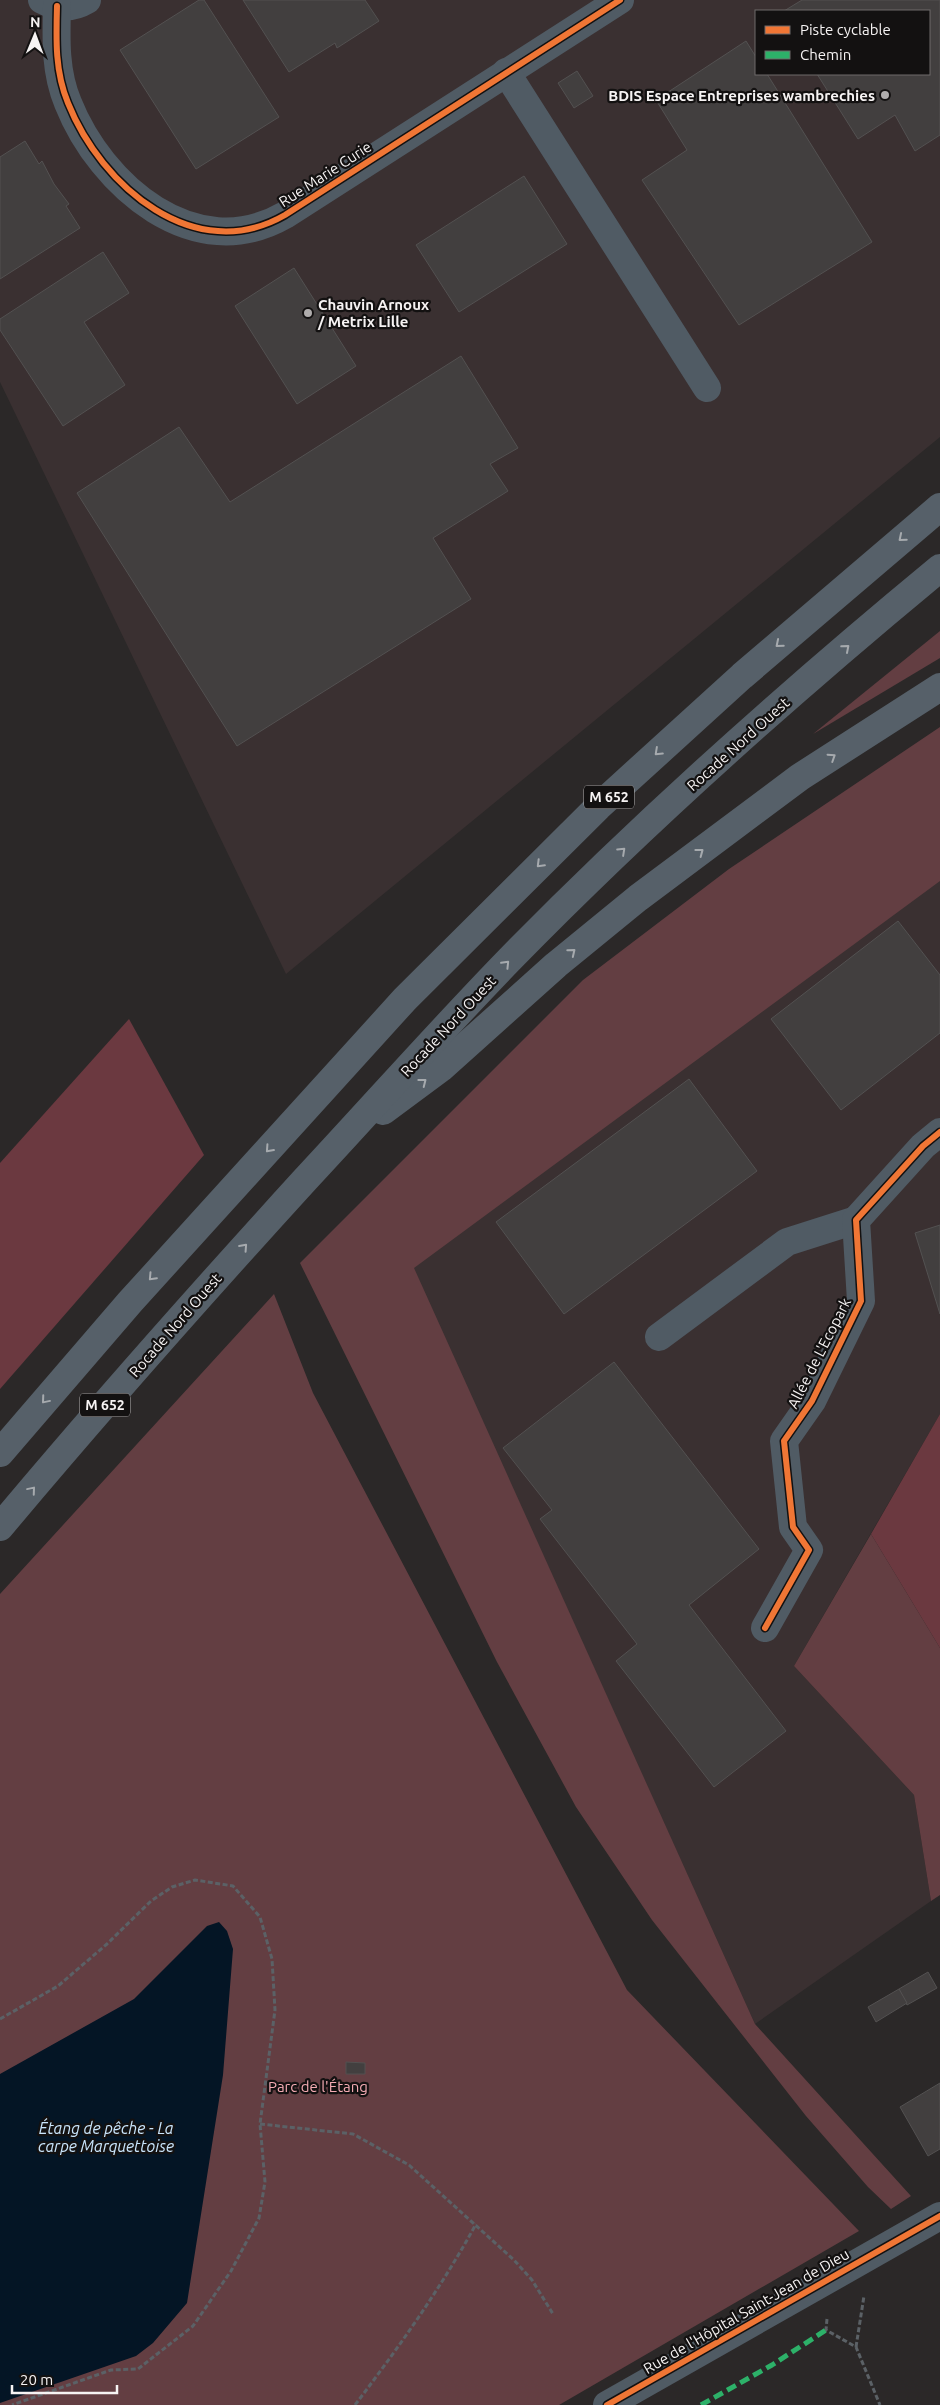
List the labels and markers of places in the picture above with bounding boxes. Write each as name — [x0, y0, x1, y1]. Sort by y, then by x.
place label: BDIS Espace Entreprises wambrechies — [608, 87, 875, 104]
marker: BDIS Espace Entreprises wambrechies — [879, 89, 891, 101]
place label: Chauvin Arnoux / Metrix Lille — [317, 296, 429, 330]
marker: Chauvin Arnoux / Metrix Lille — [302, 307, 314, 319]

